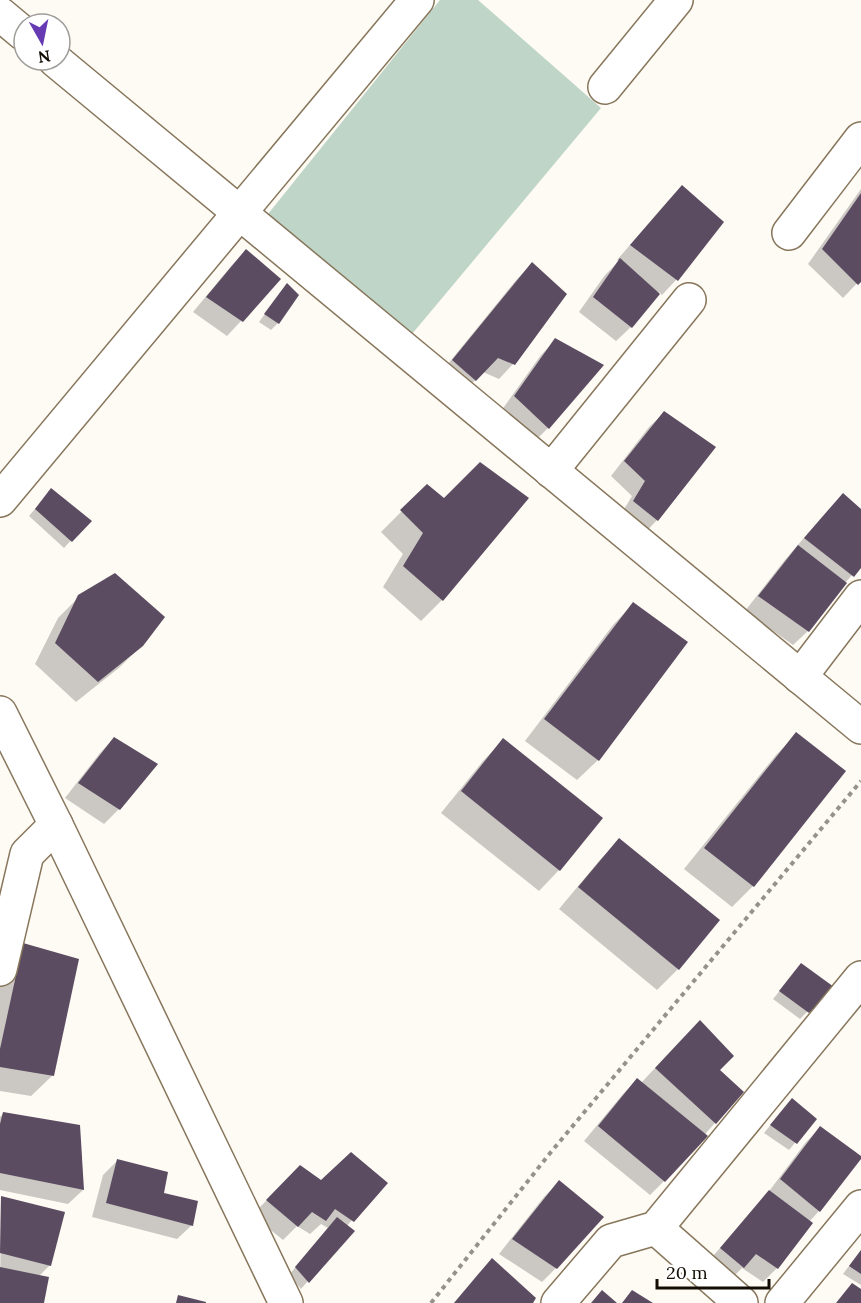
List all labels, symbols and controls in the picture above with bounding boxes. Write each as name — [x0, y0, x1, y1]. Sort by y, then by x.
north arrow — [12, 12, 72, 72]
text: N — [37, 46, 52, 68]
scale bar — [657, 1252, 770, 1290]
text: 20 m — [666, 1261, 708, 1284]

